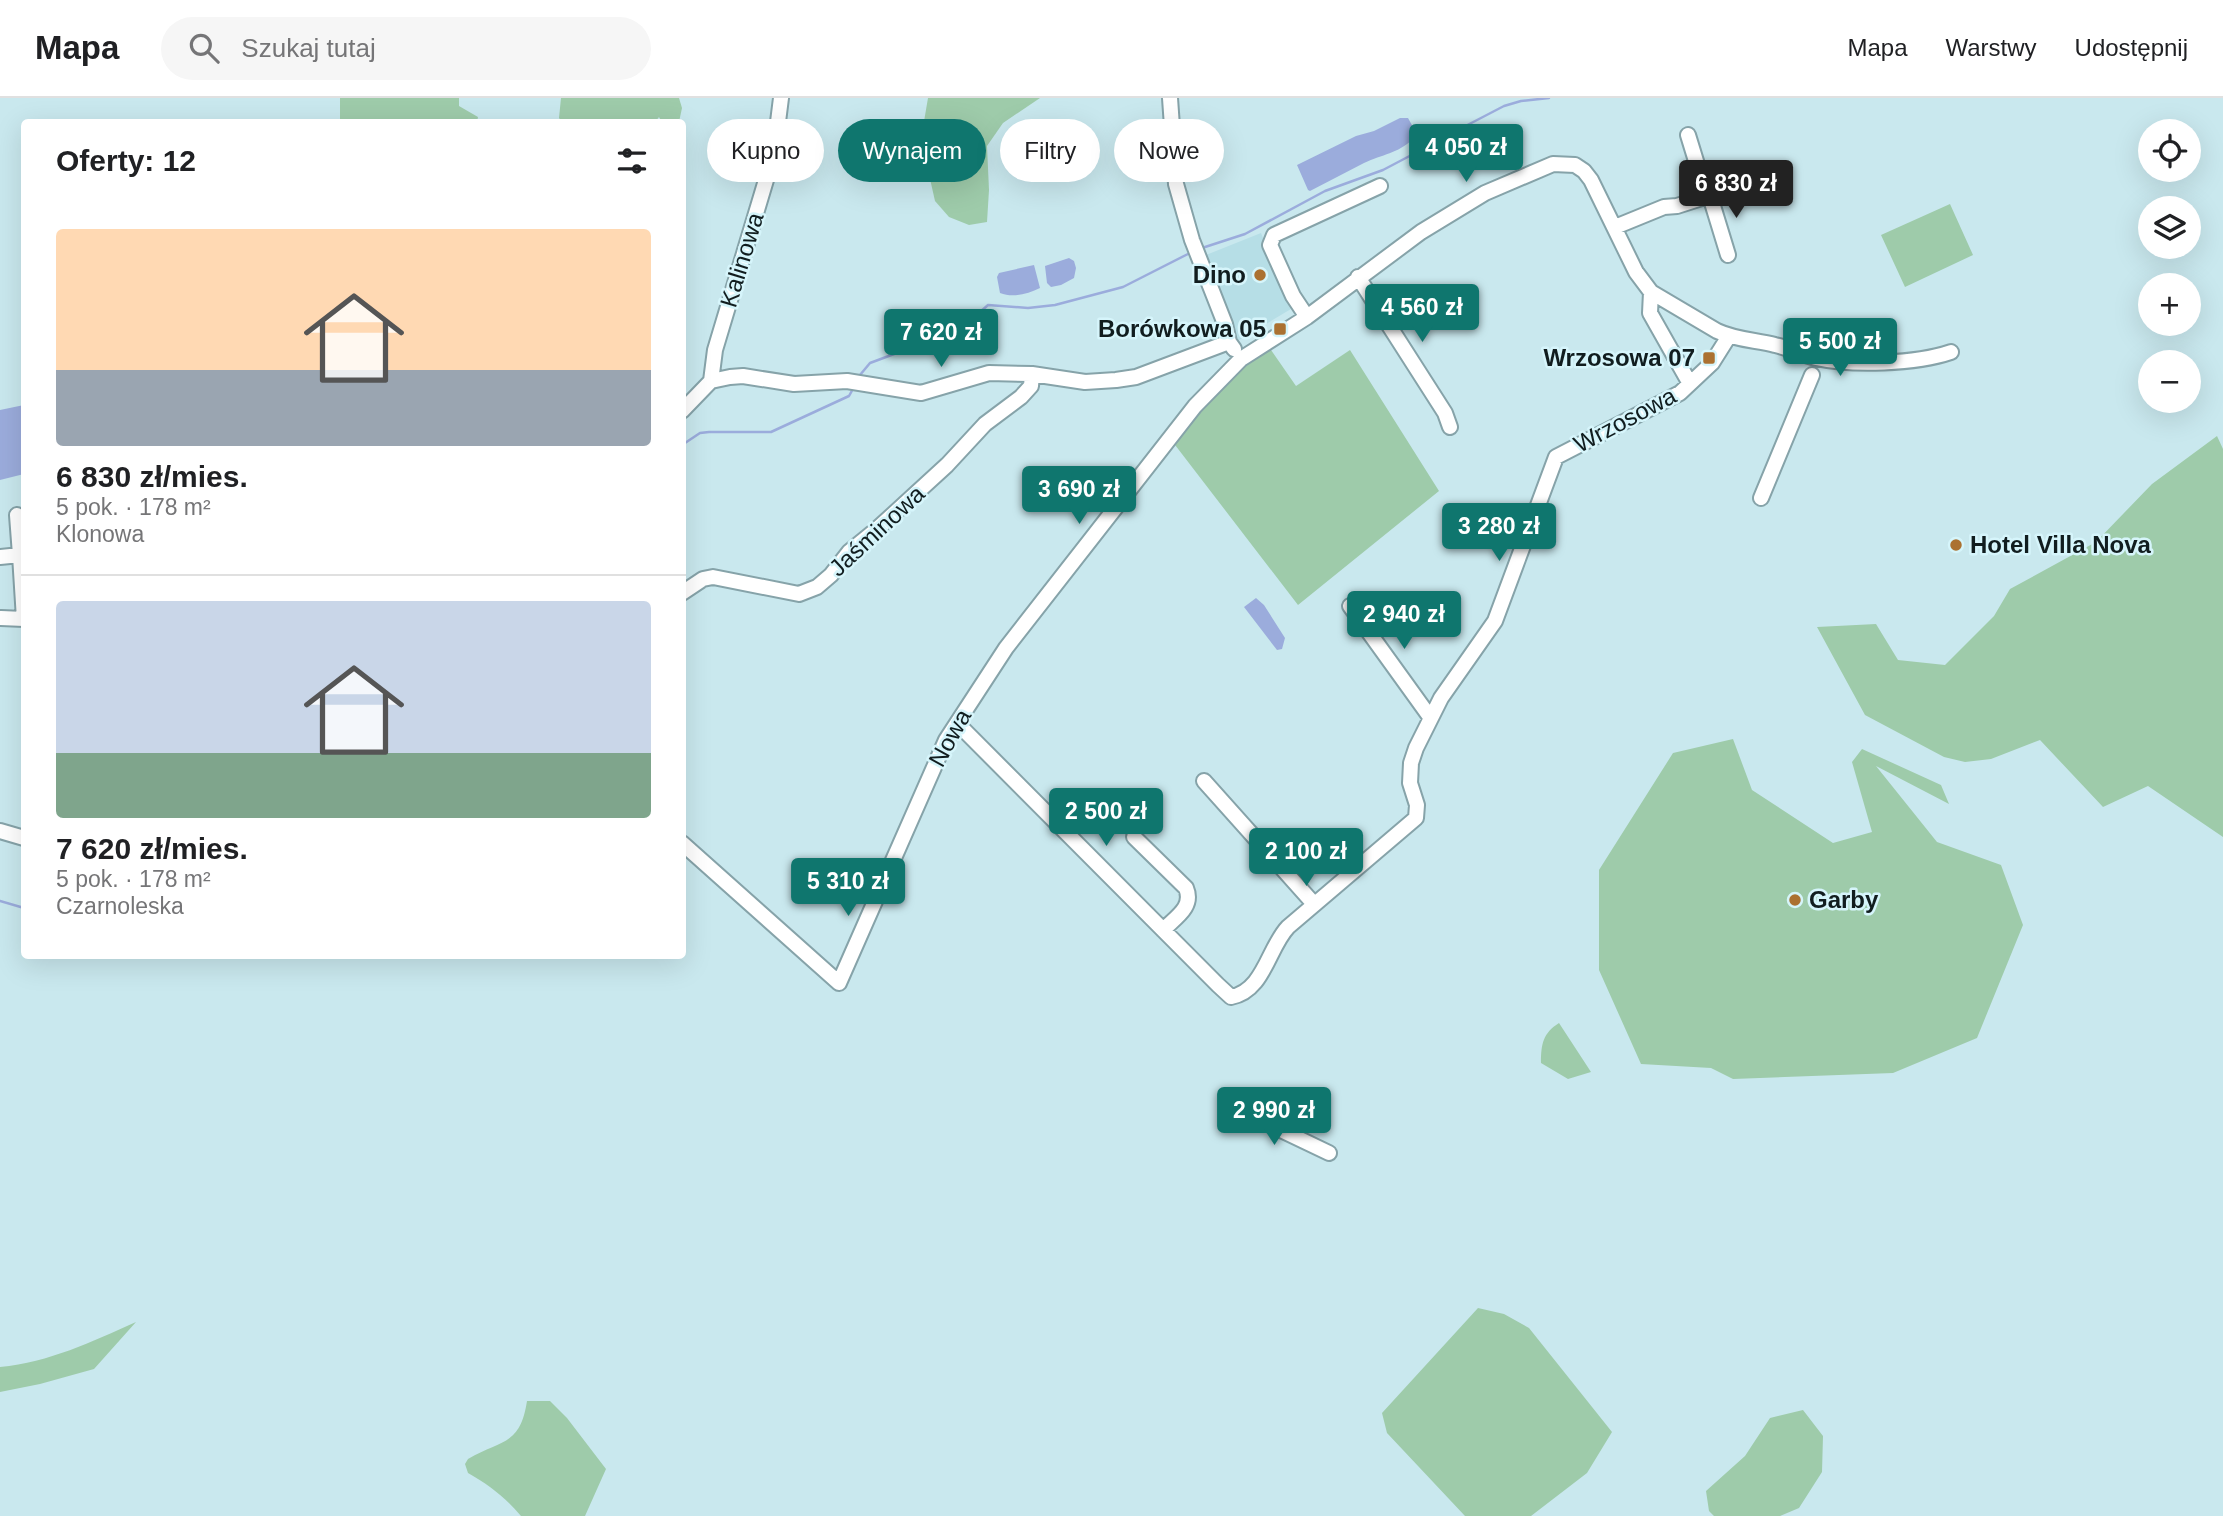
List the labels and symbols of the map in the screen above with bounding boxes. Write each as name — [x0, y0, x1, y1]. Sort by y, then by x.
pin: 4 050 zł — [1394, 125, 1538, 184]
pin: 6 830 zł — [1664, 160, 1808, 220]
street label: Kalinowa — [714, 209, 769, 310]
place label: Dino — [1193, 261, 1246, 288]
marker: Dino — [1252, 267, 1268, 283]
pin: 4 560 zł — [1350, 285, 1494, 344]
pin: 7 620 zł — [869, 310, 1013, 369]
place label: Borówkowa 05 — [1098, 315, 1266, 342]
pin: 5 500 zł — [1768, 318, 1912, 378]
marker: Borówkowa 05 — [1272, 321, 1288, 337]
place label: Wrzosowa 07 — [1543, 344, 1695, 371]
marker: Wrzosowa 07 — [1701, 350, 1717, 366]
street label: Wrzosowa — [1569, 381, 1681, 458]
pin: 3 690 zł — [1007, 466, 1151, 526]
street label: Jaśminowa — [824, 479, 930, 581]
pin: 3 280 zł — [1427, 504, 1571, 563]
place label: Hotel Villa Nova — [1970, 531, 2152, 558]
marker: Hotel Villa Nova — [1948, 537, 1964, 553]
pin: 2 940 zł — [1332, 592, 1476, 651]
street label: Nowa — [923, 704, 977, 771]
pin: 2 500 zł — [1034, 788, 1178, 848]
pin: 2 100 zł — [1234, 828, 1378, 888]
pin: 5 310 zł — [776, 858, 920, 918]
place label: Garby — [1809, 886, 1879, 913]
marker: Garby — [1787, 892, 1803, 908]
pin: 2 990 zł — [1202, 1088, 1346, 1147]

